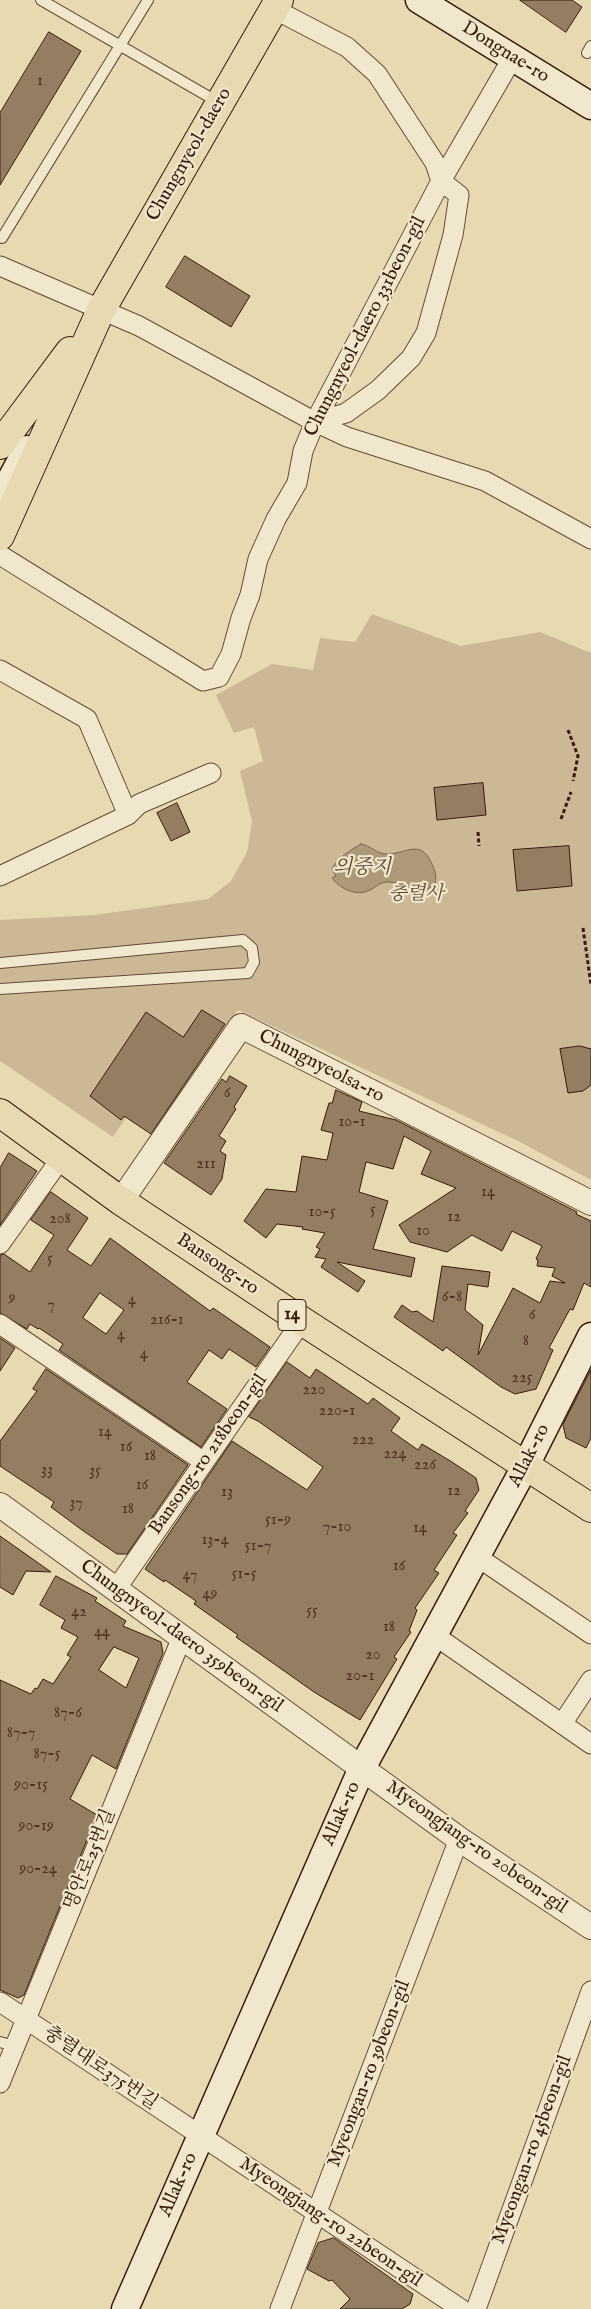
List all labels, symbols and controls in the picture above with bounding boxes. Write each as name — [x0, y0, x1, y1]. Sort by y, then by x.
street label: Dongnae-ro — [457, 17, 553, 89]
house number: 1 — [37, 72, 43, 92]
street label: Chungnyeol-daero — [143, 84, 237, 226]
street label: Chungnyeol-daero 331beon-gil — [300, 213, 432, 441]
water label: 의중지 — [333, 857, 391, 881]
park label: 충렬사 — [388, 884, 444, 906]
street label: Chungnyeolsa-ro — [254, 1026, 388, 1108]
house number: 6 — [224, 1084, 230, 1104]
house number: 10-1 — [338, 1113, 366, 1133]
house number: 211 — [196, 1155, 216, 1175]
house number: 14 — [481, 1183, 495, 1203]
house number: 5 — [370, 1201, 376, 1221]
house number: 10-5 — [309, 1203, 335, 1223]
house number: 12 — [447, 1208, 461, 1228]
house number: 208 — [49, 1210, 71, 1230]
house number: 10 — [416, 1222, 430, 1242]
street label: Bansong-ro — [172, 1229, 262, 1301]
house number: 5 — [47, 1250, 53, 1270]
house number: 6-8 — [442, 1288, 462, 1308]
house number: 9 — [9, 1289, 15, 1309]
house number: 4 — [128, 1291, 136, 1311]
house number: 7 — [47, 1296, 55, 1316]
road number: 14 — [278, 1300, 306, 1330]
house number: 6 — [529, 1306, 535, 1326]
house number: 216-1 — [150, 1311, 184, 1331]
house number: 4 — [117, 1326, 125, 1346]
house number: 8 — [523, 1332, 529, 1352]
house number: 4 — [140, 1345, 148, 1365]
house number: 225 — [512, 1369, 532, 1389]
street label: Bansong-ro 218beon-gil — [145, 1370, 273, 1540]
house number: 220 — [303, 1381, 325, 1401]
house number: 220-1 — [319, 1402, 355, 1422]
street label: Allak-ro — [504, 1421, 556, 1491]
house number: 14 — [98, 1423, 112, 1443]
house number: 222 — [352, 1431, 374, 1451]
house number: 16 — [120, 1438, 132, 1458]
house number: 224 — [384, 1445, 406, 1465]
house number: 18 — [144, 1447, 156, 1467]
house number: 226 — [414, 1456, 436, 1476]
house number: 33 — [41, 1461, 53, 1481]
house number: 35 — [89, 1462, 101, 1482]
house number: 16 — [136, 1476, 148, 1496]
house number: 12 — [447, 1482, 461, 1502]
house number: 13 — [221, 1483, 233, 1503]
house number: 37 — [69, 1494, 83, 1514]
house number: 18 — [122, 1500, 134, 1520]
house number: 51-9 — [265, 1511, 291, 1531]
house number: 7-10 — [323, 1518, 351, 1538]
house number: 14 — [413, 1519, 427, 1539]
house number: 13-4 — [201, 1531, 229, 1551]
house number: 51-7 — [245, 1537, 271, 1557]
street label: Chungnyeol-daero 359beon-gil — [75, 1556, 287, 1718]
house number: 16 — [393, 1557, 405, 1577]
house number: 51-5 — [232, 1565, 256, 1585]
house number: 47 — [183, 1566, 197, 1586]
house number: 49 — [203, 1585, 217, 1605]
house number: 55 — [306, 1602, 318, 1622]
house number: 42 — [71, 1603, 87, 1623]
house number: 18 — [383, 1618, 395, 1638]
house number: 44 — [94, 1623, 110, 1643]
house number: 20 — [365, 1646, 381, 1666]
house number: 20-1 — [346, 1667, 374, 1687]
house number: 87-6 — [54, 1704, 82, 1724]
house number: 87-7 — [7, 1724, 35, 1744]
house number: 87-5 — [34, 1745, 60, 1765]
house number: 90-15 — [14, 1776, 48, 1796]
street label: Myeongjang-ro 20beon-gil — [381, 1777, 571, 1919]
street label: Allak-ro — [318, 1778, 366, 1850]
street label: 명안로25번길 — [60, 1806, 122, 1914]
house number: 90-19 — [18, 1817, 54, 1837]
house number: 90-24 — [19, 1860, 57, 1880]
street label: Myeongan-ro 39beon-gil — [324, 1977, 416, 2171]
street label: 충렬대로375번길 — [38, 2022, 162, 2116]
street label: Myeongan-ro 45beon-gil — [488, 2053, 578, 2247]
street label: Allak-ro — [155, 2149, 203, 2221]
street label: Myeongjang-ro 22beon-gil — [234, 2153, 426, 2293]

